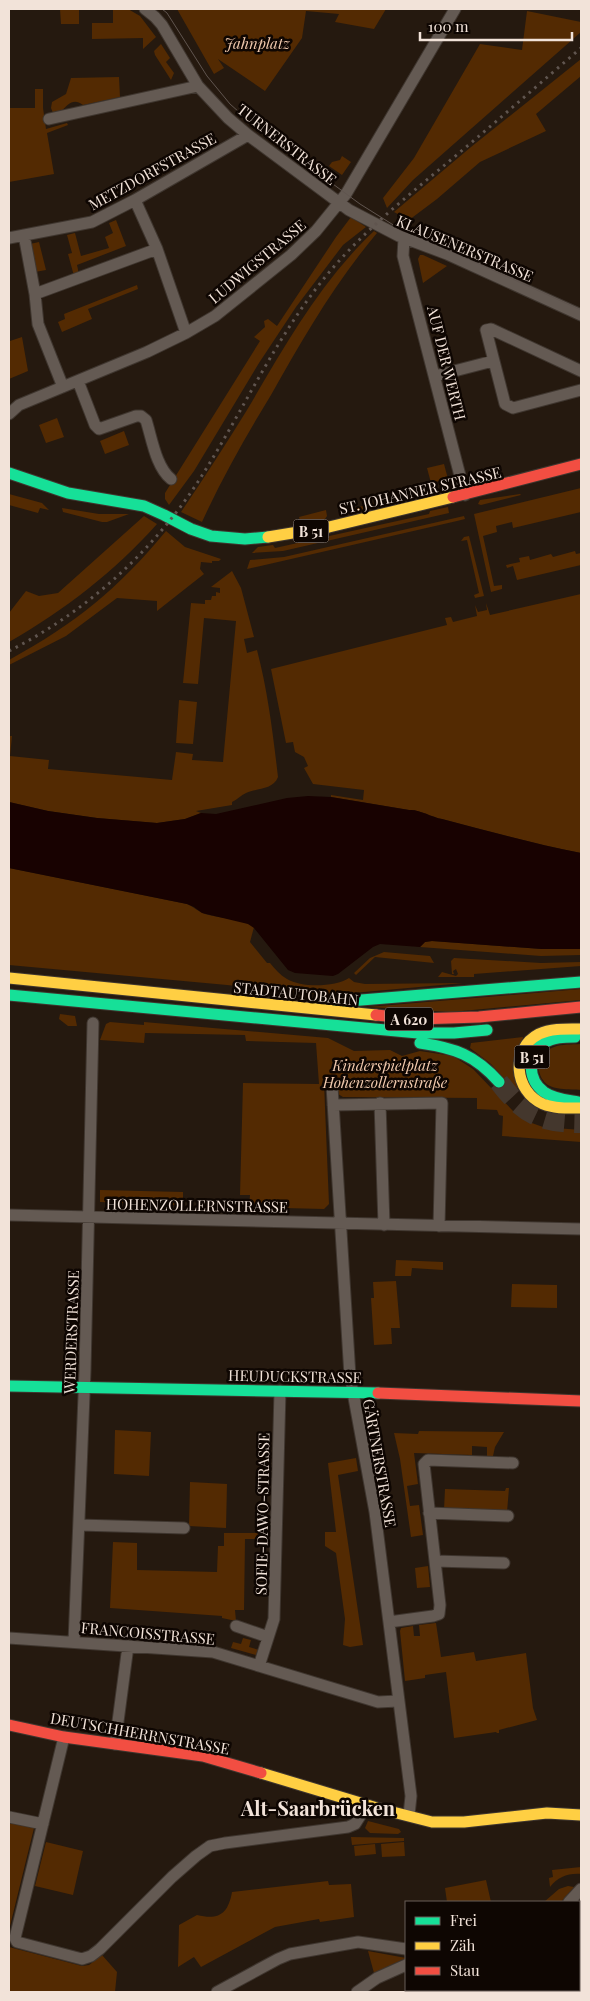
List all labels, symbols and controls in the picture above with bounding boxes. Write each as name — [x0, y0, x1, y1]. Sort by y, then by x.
scale bar — [420, 10, 572, 42]
text: 100 m — [428, 16, 469, 36]
park label: Jahnplatz — [224, 33, 291, 53]
street label: TURNERSTRASSE — [233, 99, 341, 189]
street label: METZDORFSTRASSE — [85, 128, 219, 214]
street label: KLAUSENERSTRASSE — [393, 210, 537, 286]
street label: LUDWIGSTRASSE — [204, 215, 310, 307]
street label: AUF DER WERTH — [423, 303, 471, 422]
street label: ST. JOHANNER STRASSE — [337, 462, 503, 518]
road number: B 51 — [294, 520, 328, 542]
street label: STADTAUTOBAHN — [232, 976, 360, 1010]
road number: A 620 — [385, 1008, 433, 1030]
road number: B 51 — [514, 1046, 550, 1068]
park label: Kinderspielplatz Hohenzollernstraße — [322, 1055, 448, 1092]
street label: HOHENZOLLERNSTRASSE — [106, 1193, 288, 1217]
street label: WERDERSTRASSE — [59, 1270, 83, 1395]
street label: HEUDUCKSTRASSE — [228, 1365, 362, 1387]
street label: GÄRTNERSTRASSE — [359, 1397, 401, 1529]
street label: SOFIE-DAWO-STRASSE — [251, 1433, 273, 1595]
street label: FRANCOISSTRASSE — [80, 1617, 216, 1649]
street label: DEUTSCHHERRNSTRASSE — [49, 1707, 231, 1759]
district label: Alt-Saarbrücken — [240, 1794, 396, 1821]
legend — [405, 1901, 580, 1991]
text: Frei — [450, 1910, 478, 1930]
text: Zäh — [450, 1935, 475, 1955]
text: Stau — [450, 1960, 480, 1980]

